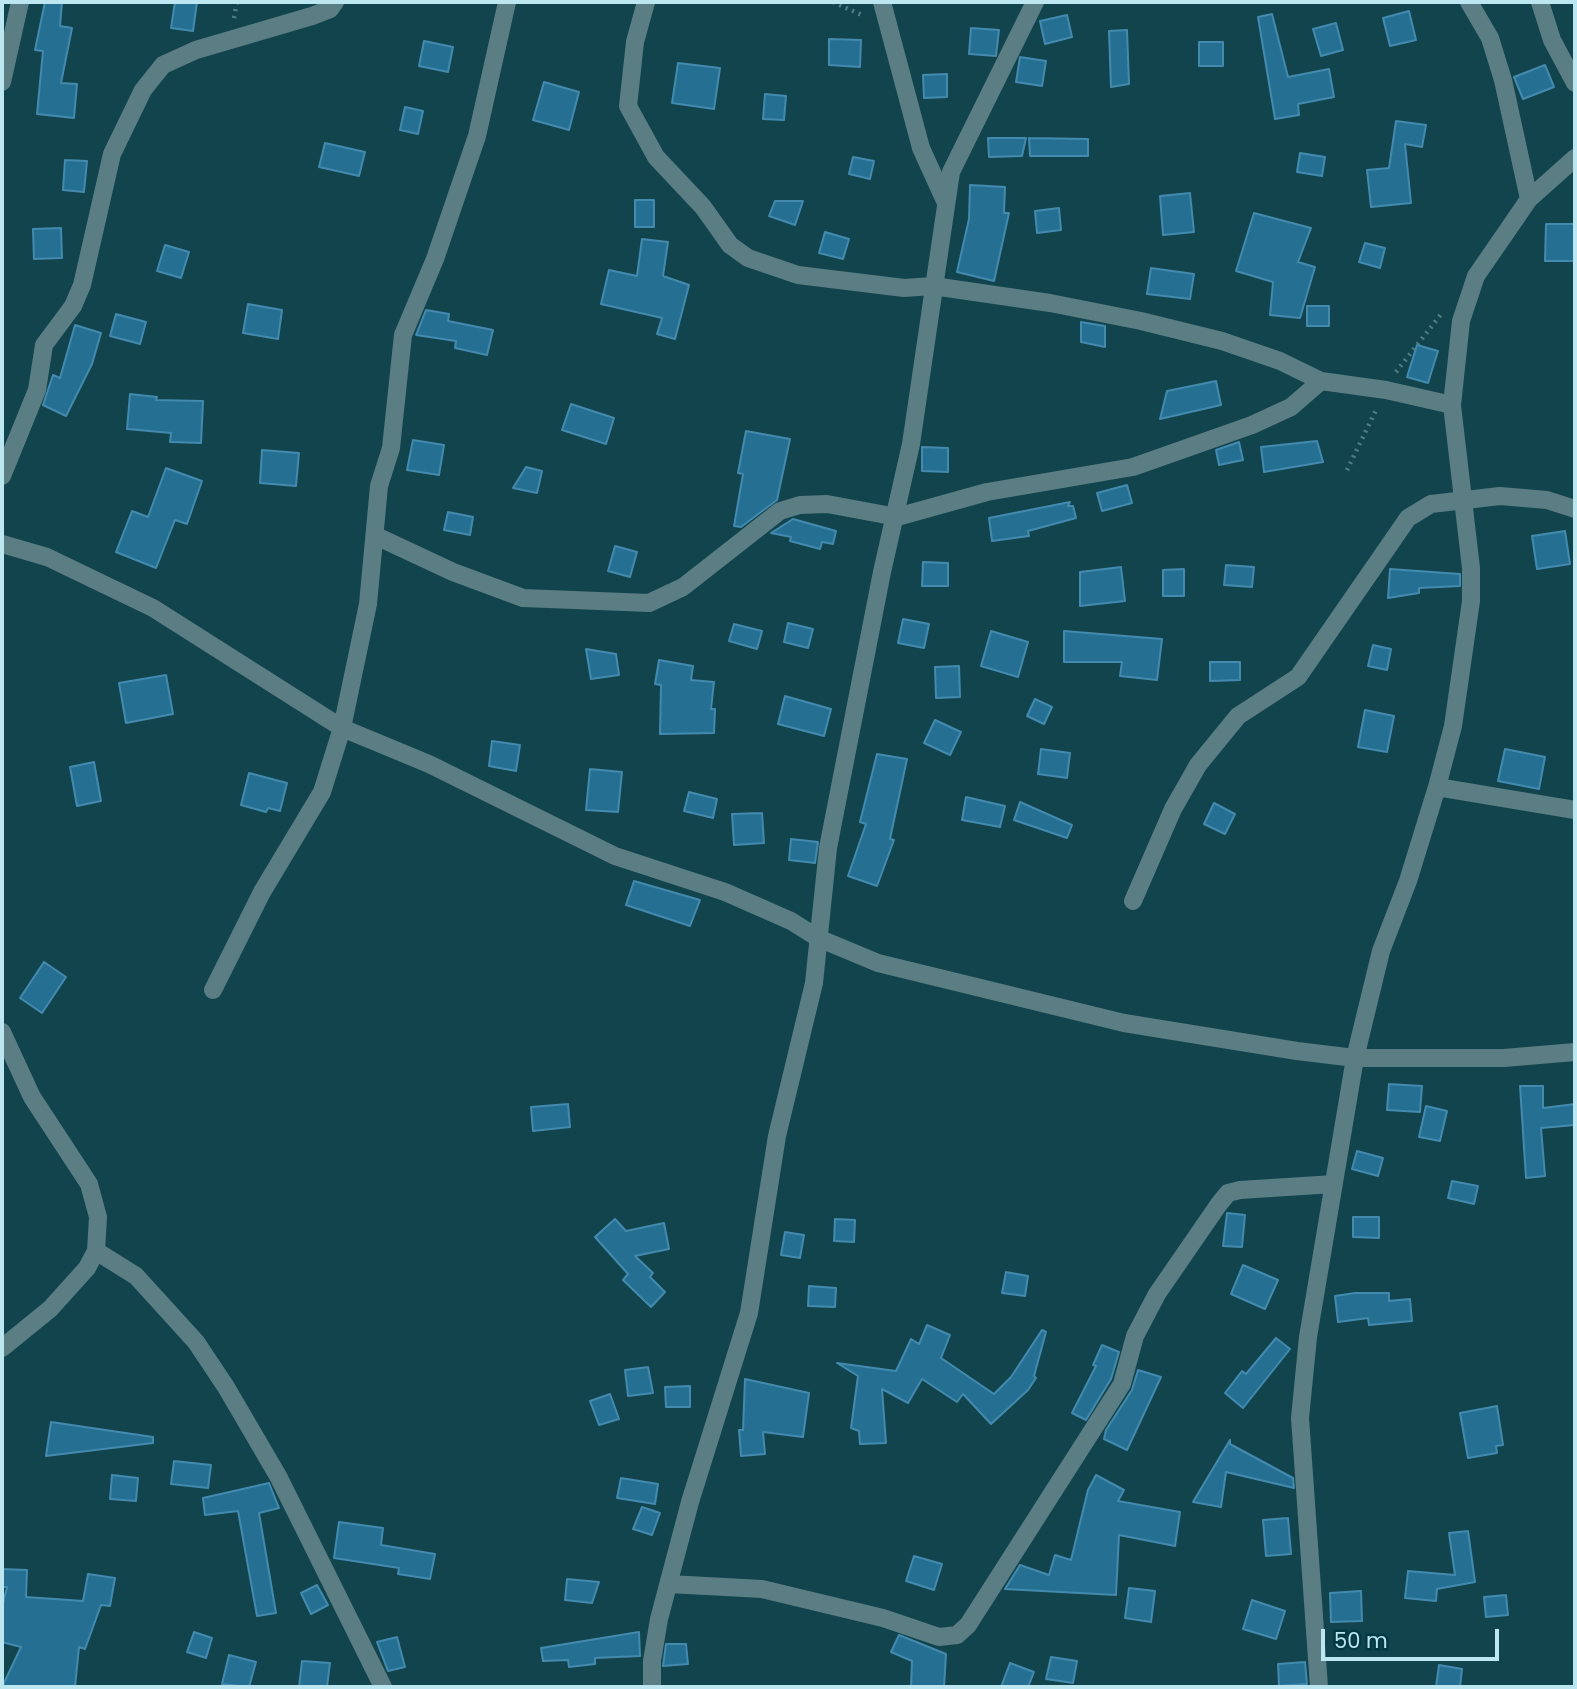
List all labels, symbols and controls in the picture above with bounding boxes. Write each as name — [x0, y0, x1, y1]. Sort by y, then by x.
scale bar — [1325, 1616, 1504, 1660]
text: 50 m — [1334, 1626, 1388, 1655]

